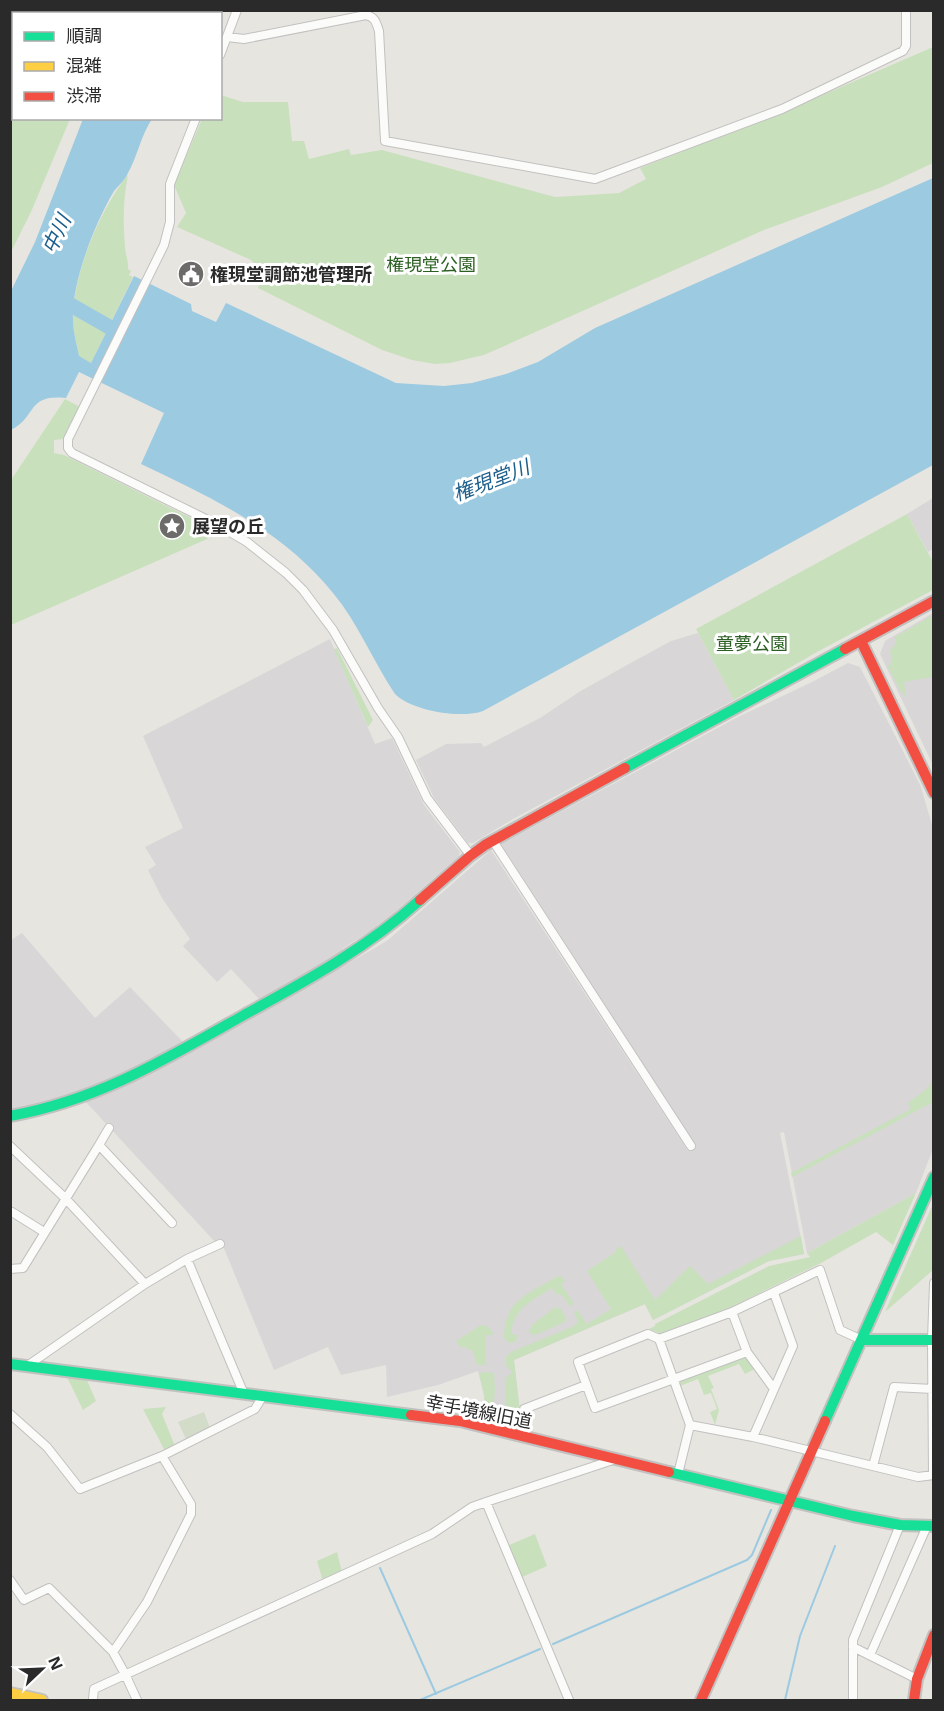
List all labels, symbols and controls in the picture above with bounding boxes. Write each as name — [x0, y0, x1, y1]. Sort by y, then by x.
legend — [12, 12, 222, 120]
text: 順調 — [66, 23, 102, 47]
text: 混雑 — [66, 53, 102, 77]
text: 渋滞 — [66, 83, 102, 107]
water label: 中川 — [35, 208, 78, 258]
park label: 権現堂公園 — [386, 252, 476, 276]
public building icon: 権現堂調節池管理所 — [176, 259, 206, 289]
place label: 権現堂調節池管理所 — [210, 262, 372, 286]
water label: 権現堂川 — [449, 452, 535, 507]
place icon: 展望の丘 — [157, 511, 187, 541]
place label: 展望の丘 — [192, 514, 264, 538]
park label: 童夢公園 — [716, 631, 788, 655]
street label: 幸手境線旧道 — [424, 1389, 534, 1433]
north arrow — [12, 1639, 72, 1699]
text: N — [43, 1653, 68, 1673]

